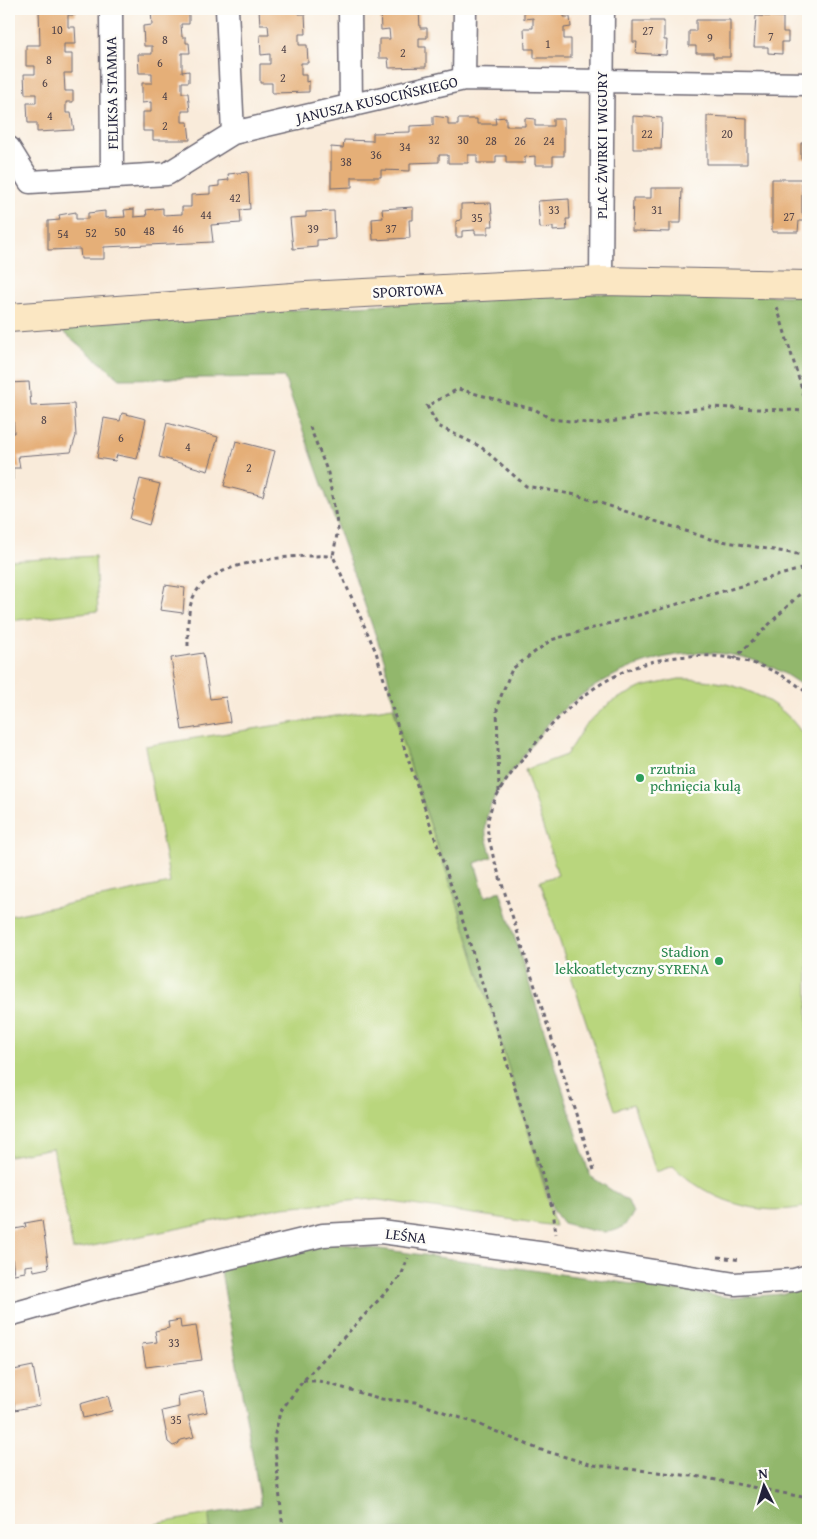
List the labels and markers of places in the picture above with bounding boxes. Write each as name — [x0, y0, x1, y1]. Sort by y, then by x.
place label: rzutnia pchnięcia kulą — [650, 758, 741, 796]
marker: rzutnia pchnięcia kulą — [634, 772, 646, 784]
place label: Stadion lekkoatletyczny SYRENA — [555, 941, 710, 979]
marker: Stadion lekkoatletyczny SYRENA — [713, 955, 725, 967]

